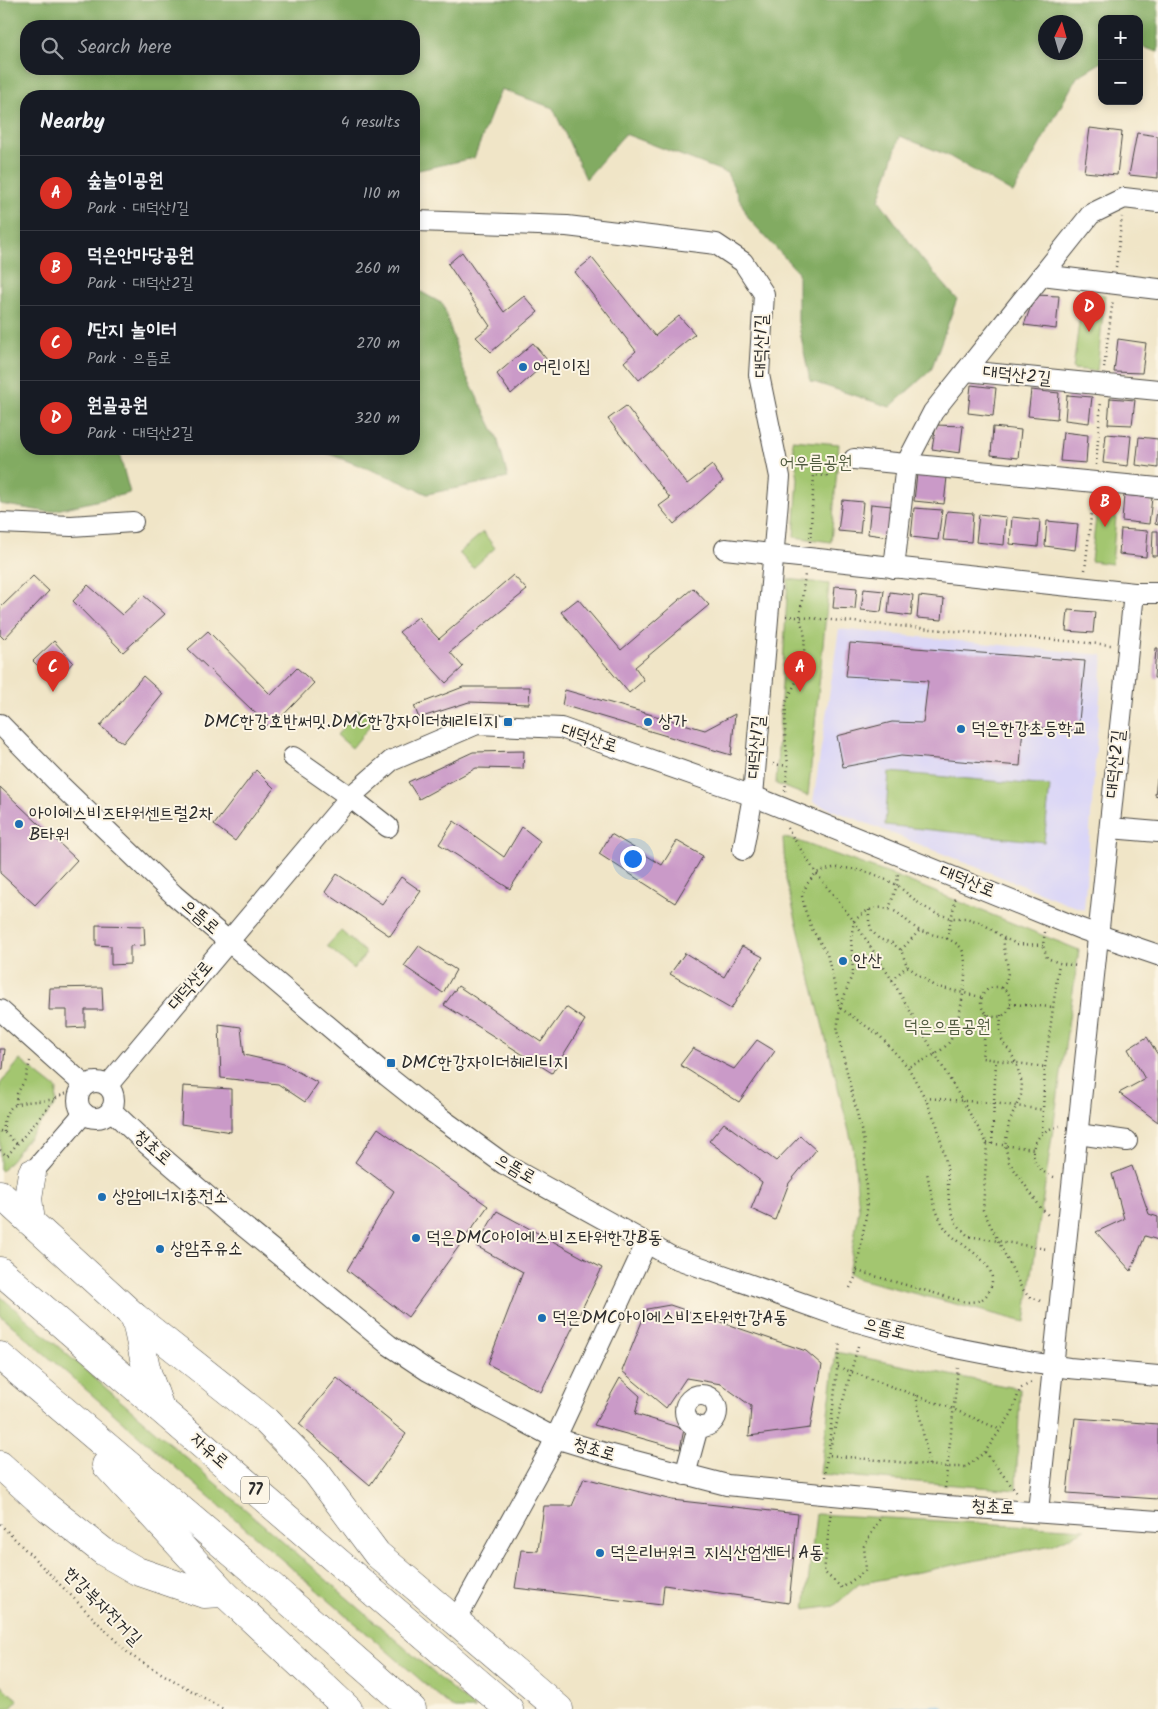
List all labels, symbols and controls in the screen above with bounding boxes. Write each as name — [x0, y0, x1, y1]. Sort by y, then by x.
north arrow — [1038, 15, 1083, 60]
map controls — [1098, 15, 1143, 105]
button: + — [1098, 15, 1143, 60]
search box — [20, 20, 420, 75]
text: Search here — [78, 33, 172, 63]
icon: search — [38, 34, 66, 62]
button: − — [1098, 60, 1143, 105]
text: Nearby — [40, 106, 105, 139]
text: 4 results — [341, 110, 400, 135]
text: 숲놀이공원 — [87, 166, 163, 196]
text: A — [51, 181, 61, 206]
text: 110 m — [363, 181, 400, 206]
text: Park · 대덕산1길 — [87, 196, 189, 221]
text: 덕은안마당공원 — [87, 241, 194, 271]
text: B — [51, 256, 61, 281]
text: 260 m — [355, 256, 400, 281]
text: Park · 대덕산2길 — [87, 271, 193, 296]
pin: D — [1073, 291, 1105, 332]
street label: 대덕산1길 — [747, 313, 777, 378]
text: 1단지 놀이터 — [87, 316, 177, 346]
text: C — [51, 331, 61, 356]
text: 270 m — [356, 331, 400, 356]
text: Park · 으뜸로 — [87, 346, 171, 371]
place label: 어린이집 — [533, 353, 591, 382]
street label: 대덕산2길 — [981, 358, 1053, 394]
marker: 어린이집 — [517, 361, 529, 373]
text: 원골공원 — [87, 391, 148, 421]
text: D — [51, 406, 61, 431]
text: 320 m — [354, 406, 400, 431]
text: Park · 대덕산2길 — [87, 421, 193, 446]
park label: 어우름공원 — [780, 449, 852, 478]
pin: B — [1089, 486, 1121, 527]
pin: C — [37, 651, 69, 692]
pin: A — [784, 651, 816, 692]
place label: DMC한강호반써밋.DMC한강자이더헤리티지 — [203, 708, 498, 737]
place label: 상가 — [658, 708, 687, 737]
street label: 대덕산1길 — [740, 714, 774, 780]
place label: 덕은한강초등학교 — [971, 715, 1087, 744]
marker: DMC한강호반써밋.DMC한강자이더헤리티지 — [502, 716, 514, 728]
street label: 대덕산로 — [557, 716, 621, 762]
marker: 상가 — [642, 716, 654, 728]
marker: 덕은한강초등학교 — [955, 723, 967, 735]
street label: 대덕산2길 — [1098, 728, 1134, 800]
place label: 아이에스비즈타워센트럴2차 B타워 — [29, 800, 213, 850]
marker: 아이에스비즈타워센트럴2차 B타워 — [13, 818, 25, 830]
your location — [620, 846, 646, 872]
street label: 대덕산로 — [935, 858, 999, 906]
street label: 으뜸로 — [174, 892, 226, 942]
place label: 안산 — [853, 947, 882, 976]
street label: 대덕산로 — [161, 954, 221, 1018]
marker: 안산 — [837, 955, 849, 967]
park label: 덕은으뜸공원 — [904, 1013, 990, 1042]
place label: DMC한강자이더헤리티지 — [401, 1049, 568, 1078]
marker: DMC한강자이더헤리티지 — [385, 1057, 397, 1069]
street label: 청초로 — [126, 1123, 178, 1173]
street label: 으뜸로 — [489, 1145, 541, 1193]
place label: 상암에너지충전소 — [112, 1183, 228, 1212]
marker: 상암에너지충전소 — [96, 1191, 108, 1203]
place label: 덕은DMC아이에스비즈타워한강B동 — [426, 1224, 662, 1253]
marker: 덕은DMC아이에스비즈타워한강B동 — [410, 1232, 422, 1244]
place label: 상암주유소 — [170, 1235, 242, 1264]
marker: 상암주유소 — [154, 1243, 166, 1255]
place label: 덕은DMC아이에스비즈타워한강A동 — [552, 1304, 788, 1333]
street label: 으뜸로 — [860, 1309, 910, 1349]
marker: 덕은DMC아이에스비즈타워한강A동 — [536, 1312, 548, 1324]
street label: 자유로 — [183, 1426, 235, 1476]
street label: 청초로 — [569, 1430, 619, 1470]
road number: 77 — [241, 1476, 269, 1504]
street label: 청초로 — [971, 1492, 1015, 1524]
place label: 덕은리버워크 지식산업센터 A동 — [610, 1539, 824, 1568]
marker: 덕은리버워크 지식산업센터 A동 — [594, 1547, 606, 1559]
street label: 한강북자전거길 — [56, 1561, 148, 1653]

